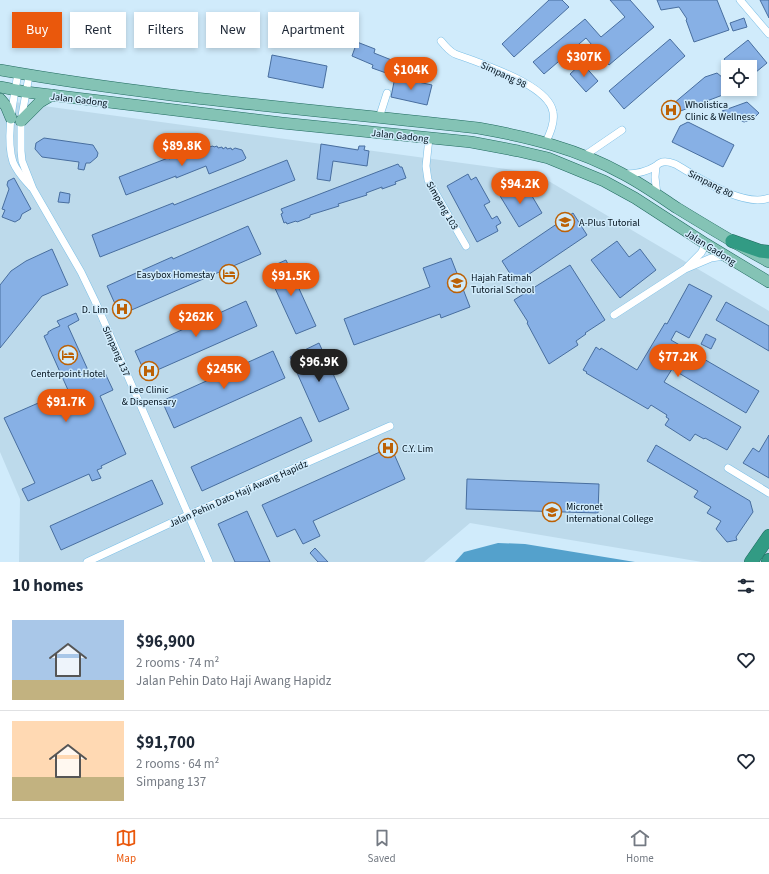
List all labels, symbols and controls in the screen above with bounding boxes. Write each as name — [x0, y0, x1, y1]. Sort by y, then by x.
chip: Buy — [12, 12, 62, 48]
chip: Rent — [70, 12, 126, 48]
chip: Filters — [134, 12, 198, 48]
chip: New — [206, 12, 260, 48]
chip: Apartment — [268, 12, 359, 48]
pin: $307K — [556, 44, 612, 78]
text: $307K — [566, 48, 602, 66]
pin: $104K — [383, 57, 439, 91]
street label: Simpang 98 — [478, 58, 529, 92]
map controls — [721, 60, 757, 96]
button: locate — [721, 60, 757, 96]
text: $104K — [393, 61, 429, 79]
street label: Jalan Gadong — [49, 90, 108, 110]
place label: Wholistica Clinic & Wellness — [685, 98, 755, 124]
hospital icon: Wholistica Clinic & Wellness — [660, 99, 682, 121]
street label: Jalan Gadong — [371, 126, 429, 146]
pin: $89.8K — [149, 133, 215, 167]
text: $89.8K — [162, 137, 202, 155]
street label: Simpang 80 — [686, 167, 736, 201]
pin: $94.2K — [487, 171, 553, 205]
text: $94.2K — [500, 175, 540, 193]
street label: Simpang 103 — [423, 179, 462, 232]
school or university icon: A-Plus Tutorial — [554, 211, 576, 233]
place label: A-Plus Tutorial — [579, 216, 640, 230]
street label: Jalan Gadong — [682, 227, 739, 269]
hotel icon: Easybox Homestay — [218, 263, 240, 285]
pin: $91.5K — [258, 263, 324, 297]
text: $91.5K — [271, 267, 311, 285]
place label: Easybox Homestay — [137, 268, 215, 282]
place label: Hajah Fatimah Tutorial School — [471, 271, 535, 297]
school or university icon: Hajah Fatimah Tutorial School — [446, 272, 468, 294]
hospital icon: D. Lim — [111, 298, 133, 320]
place label: D. Lim — [82, 303, 108, 317]
pin: $262K — [168, 304, 224, 338]
text: $262K — [178, 308, 214, 326]
street label: Simpang 137 — [99, 324, 133, 379]
hotel icon: Centerpoint Hotel — [57, 344, 79, 366]
pin: $77.2K — [645, 344, 711, 378]
text: $77.2K — [658, 348, 698, 366]
pin: $96.9K — [286, 349, 352, 383]
text: $96.9K — [299, 353, 339, 371]
pin: $245K — [196, 356, 252, 390]
hospital icon: Lee Clinic & Dispensary — [138, 360, 160, 382]
text: $245K — [206, 360, 242, 378]
place label: Centerpoint Hotel — [31, 367, 106, 381]
place label: Lee Clinic & Dispensary — [122, 383, 177, 409]
pin: $91.7K — [33, 389, 99, 423]
text: $91.7K — [46, 393, 86, 411]
hospital icon: C.Y. Lim — [377, 437, 399, 459]
place label: C.Y. Lim — [402, 442, 433, 456]
street label: Jalan Pehin Dato Haji Awang Hapidz — [167, 457, 310, 531]
place label: Micronet International College — [566, 500, 653, 526]
school or university icon: Micronet International College — [541, 501, 563, 523]
text: 10 homes — [12, 574, 83, 598]
icon: filters — [735, 575, 757, 597]
text: $96,900 — [136, 630, 195, 654]
icon: home — [44, 636, 92, 684]
icon: heart — [735, 649, 757, 671]
text: 2 rooms · 74 m² — [136, 654, 219, 672]
text: Jalan Pehin Dato Haji Awang Hapidz — [136, 672, 331, 690]
text: $91,700 — [136, 731, 195, 755]
icon: home — [44, 737, 92, 785]
icon: heart — [735, 750, 757, 772]
text: 2 rooms · 64 m² — [136, 755, 219, 773]
text: Simpang 137 — [136, 773, 206, 791]
tab: Map — [115, 827, 137, 866]
tab: Saved — [368, 827, 396, 866]
tab: Home — [626, 827, 654, 866]

